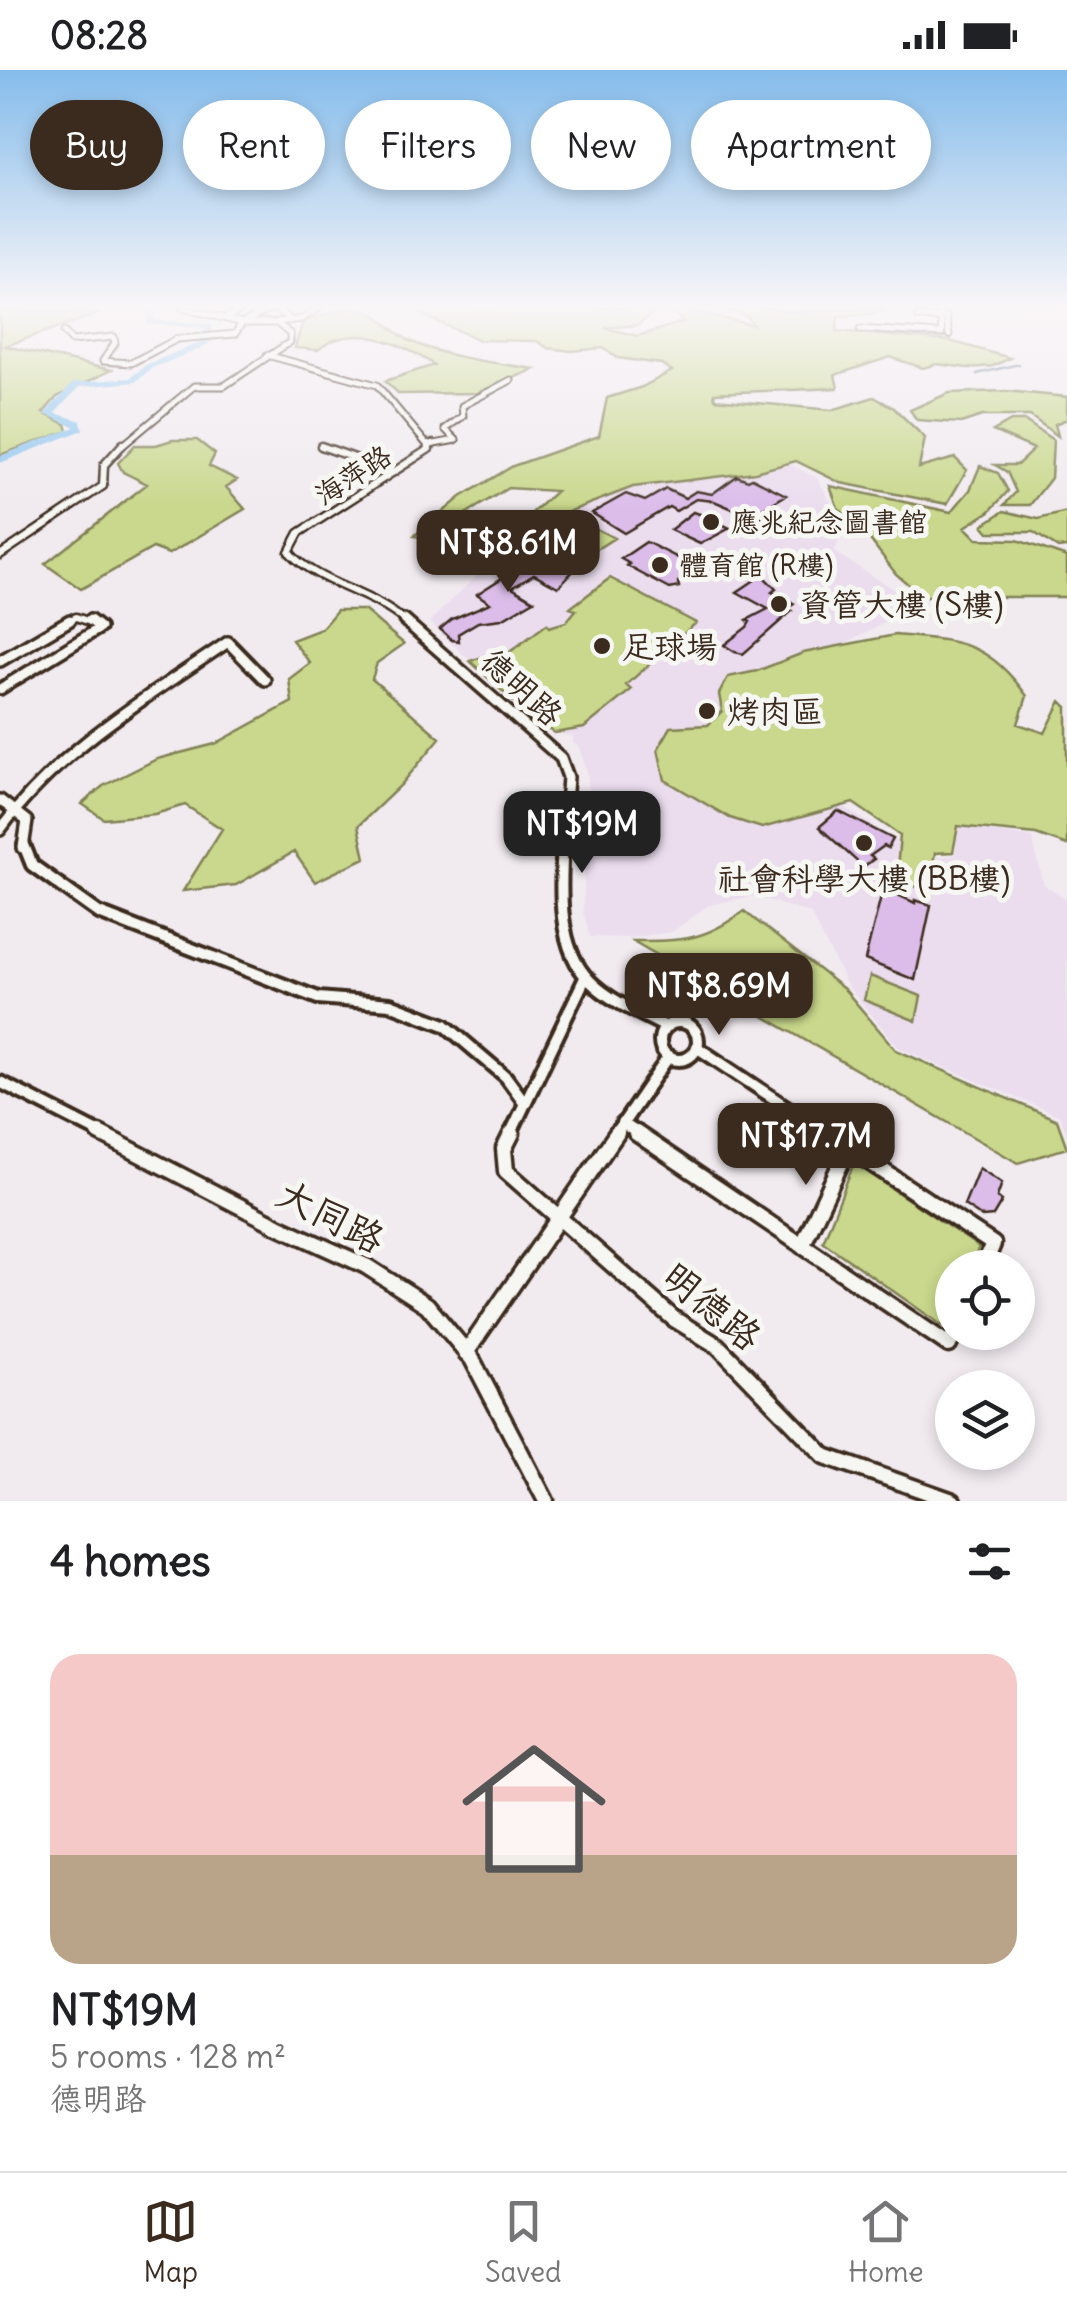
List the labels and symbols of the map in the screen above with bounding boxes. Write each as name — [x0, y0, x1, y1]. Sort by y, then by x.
street label: 海萍路 — [308, 437, 398, 513]
place label: 應兆紀念圖書館 — [731, 504, 927, 540]
pin: NT$8.61M — [405, 510, 611, 595]
marker: 應兆紀念圖書館 — [700, 511, 722, 533]
place label: 體育館 (R樓) — [680, 547, 833, 583]
marker: 體育館 (R樓) — [649, 554, 671, 576]
place label: 資管大樓 (S樓) — [799, 584, 1004, 625]
marker: 資管大樓 (S樓) — [768, 593, 790, 615]
place label: 足球場 — [622, 626, 718, 667]
marker: 足球場 — [591, 635, 613, 657]
street label: 德明路 — [473, 640, 571, 734]
place label: 烤肉區 — [727, 691, 823, 732]
marker: 烤肉區 — [696, 700, 718, 722]
pin: NT$19M — [501, 791, 663, 876]
marker: 社會科學大樓 (BB樓) — [853, 832, 875, 854]
place label: 社會科學大樓 (BB樓) — [718, 858, 1010, 899]
pin: NT$8.69M — [616, 953, 822, 1038]
pin: NT$17.7M — [703, 1103, 909, 1188]
street label: 大同路 — [270, 1169, 392, 1263]
street label: 明德路 — [653, 1252, 771, 1360]

